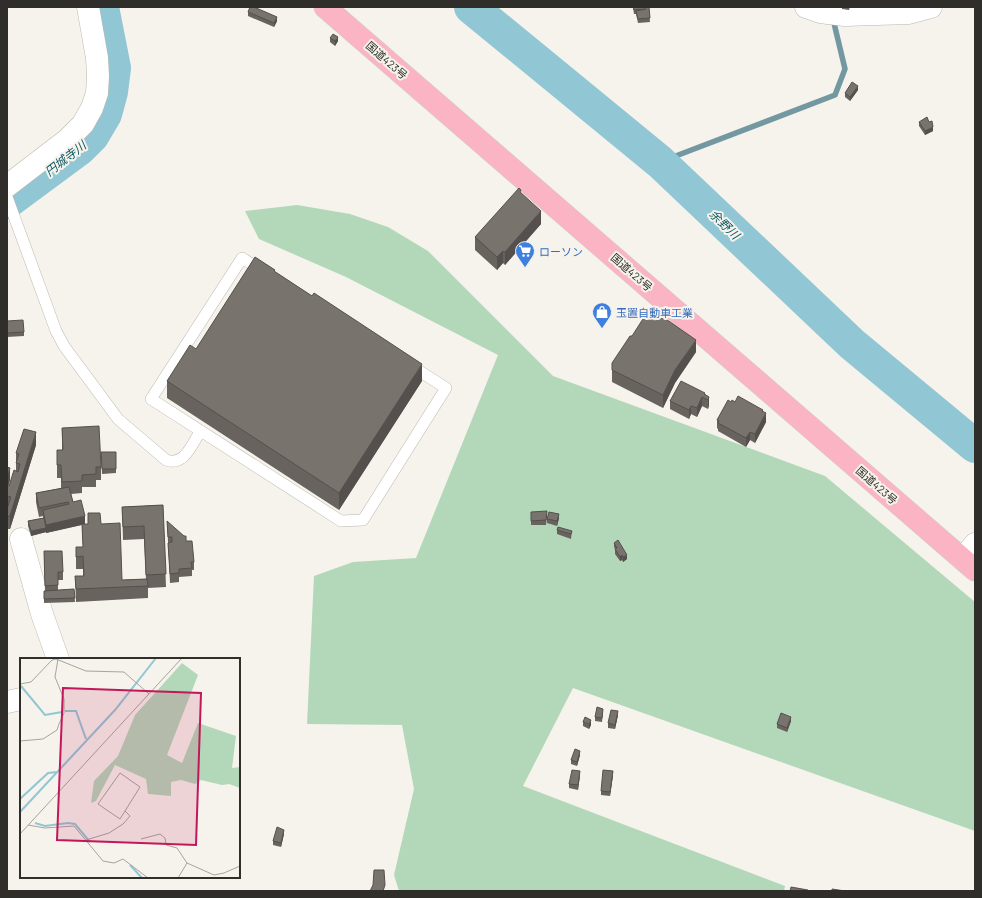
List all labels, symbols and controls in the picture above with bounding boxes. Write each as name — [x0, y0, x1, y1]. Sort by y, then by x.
street label: 国道423号 — [364, 39, 410, 81]
water label: 円城寺川 — [42, 136, 90, 178]
water label: 余野川 — [707, 206, 744, 243]
supermarket icon: ローソン — [514, 240, 536, 268]
place label: ローソン — [539, 245, 583, 258]
street label: 国道423号 — [609, 251, 655, 293]
shop icon: 玉置自動車工業 — [591, 301, 613, 329]
place label: 玉置自動車工業 — [616, 306, 693, 319]
street label: 国道423号 — [854, 464, 900, 506]
inset map — [20, 658, 240, 878]

